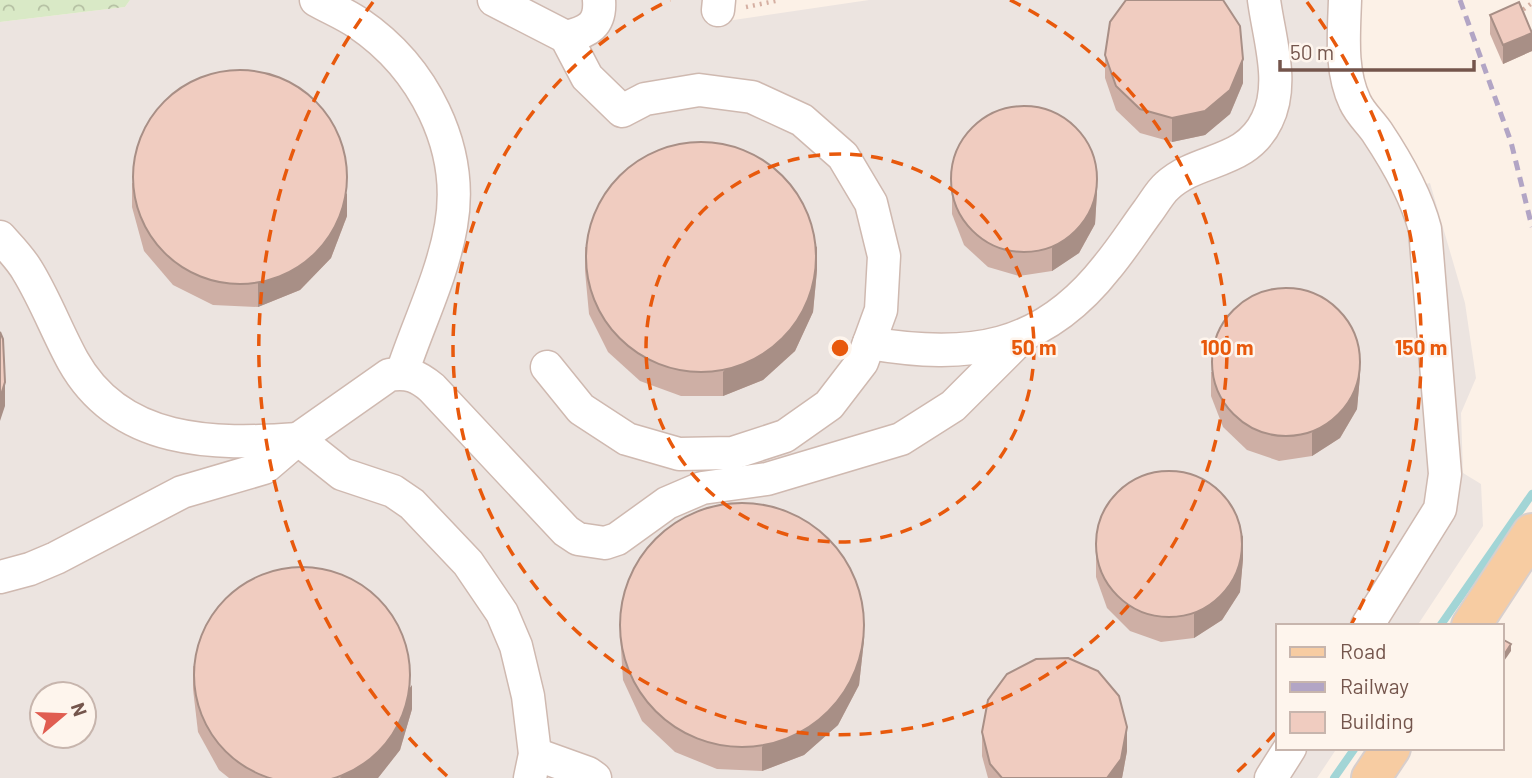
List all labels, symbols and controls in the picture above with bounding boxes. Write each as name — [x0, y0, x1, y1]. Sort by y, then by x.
scale bar — [1280, 28, 1474, 72]
text: 50 m — [1290, 39, 1334, 64]
text: 50 m — [1011, 334, 1057, 359]
text: 100 m — [1200, 334, 1254, 359]
text: 150 m — [1395, 334, 1447, 359]
centre of rings — [828, 336, 852, 360]
legend — [1276, 624, 1504, 750]
text: Road — [1340, 638, 1386, 663]
text: Railway — [1340, 673, 1409, 698]
north arrow — [28, 680, 98, 750]
text: N — [67, 700, 92, 719]
text: Building — [1340, 708, 1414, 733]

